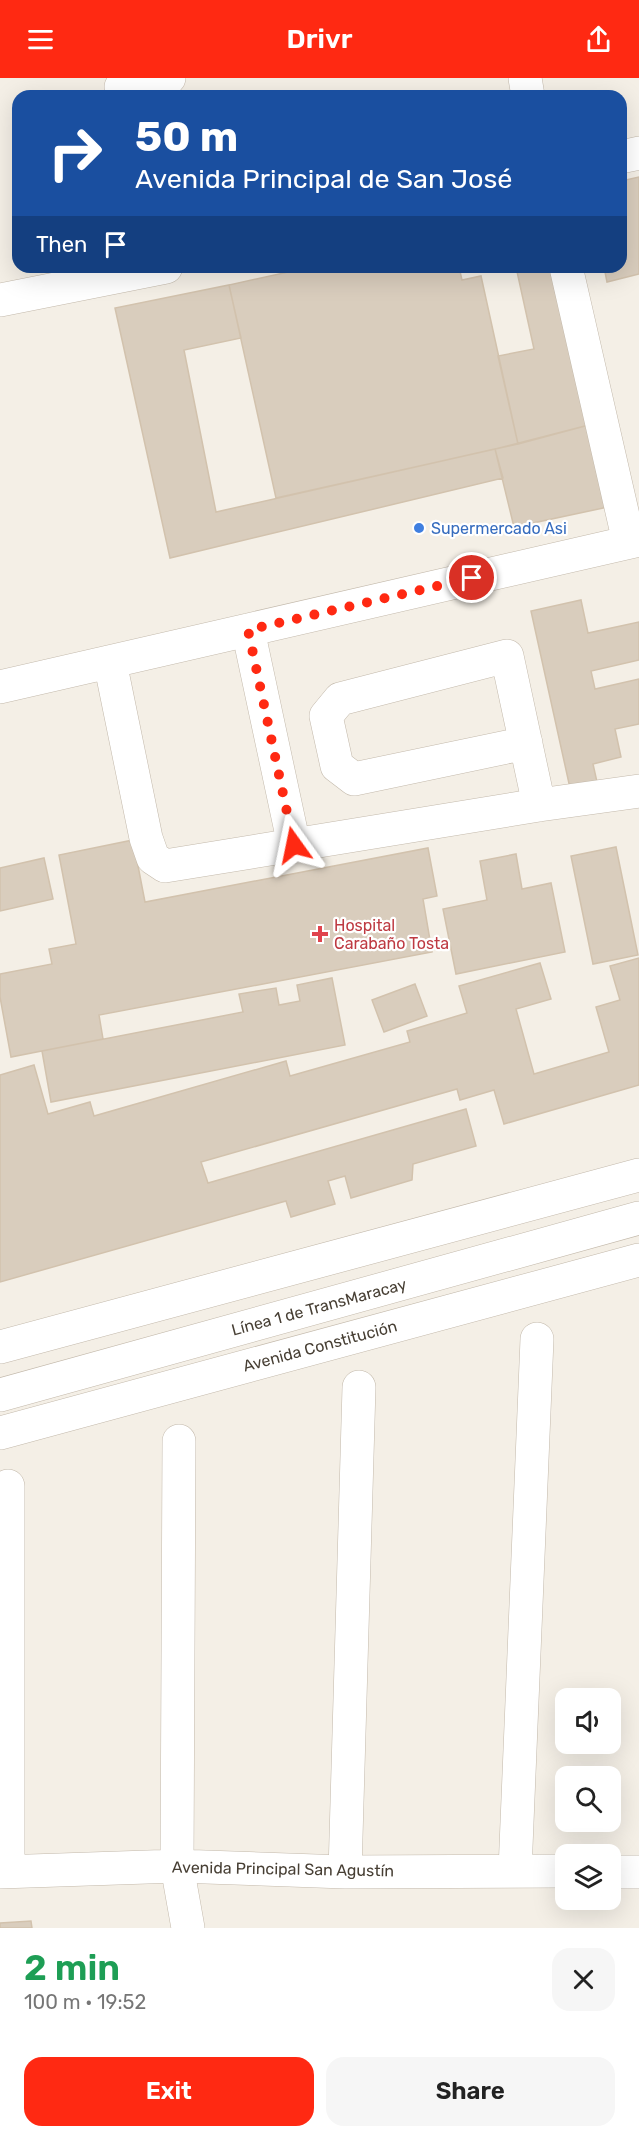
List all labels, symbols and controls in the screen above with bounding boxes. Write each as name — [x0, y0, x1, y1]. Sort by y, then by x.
icon: menu — [24, 23, 57, 56]
text: Drivr — [287, 23, 352, 55]
icon: share — [582, 23, 615, 56]
text: 50 m — [135, 112, 238, 162]
icon: right — [36, 114, 114, 192]
text: Avenida Principal de San José — [135, 163, 512, 195]
icon: arrive — [99, 228, 132, 261]
text: Then — [36, 231, 87, 258]
place label: Supermercado Asi — [431, 519, 567, 538]
marker: Supermercado Asi — [412, 521, 426, 535]
pin — [446, 552, 497, 603]
icon: arrive — [455, 561, 488, 594]
position arrow — [262, 813, 326, 877]
place label: Hospital Carabaño Tosta — [334, 916, 449, 953]
marker: Hospital Carabaño Tosta — [311, 925, 329, 943]
street label: Línea 1 de TransMaracay — [229, 1274, 409, 1340]
street label: Avenida Constitución — [241, 1316, 399, 1376]
map controls — [555, 1688, 621, 1910]
button: sound — [555, 1688, 621, 1754]
button: search — [555, 1766, 621, 1832]
button: layers — [555, 1844, 621, 1910]
street label: Avenida Principal San Agustín — [172, 1858, 394, 1880]
text: 2 min — [24, 1946, 120, 1989]
button: close — [552, 1948, 615, 2011]
text: 100 m · 19:52 — [24, 1990, 146, 2014]
button: Exit — [24, 2057, 314, 2126]
button: Share — [326, 2057, 615, 2126]

